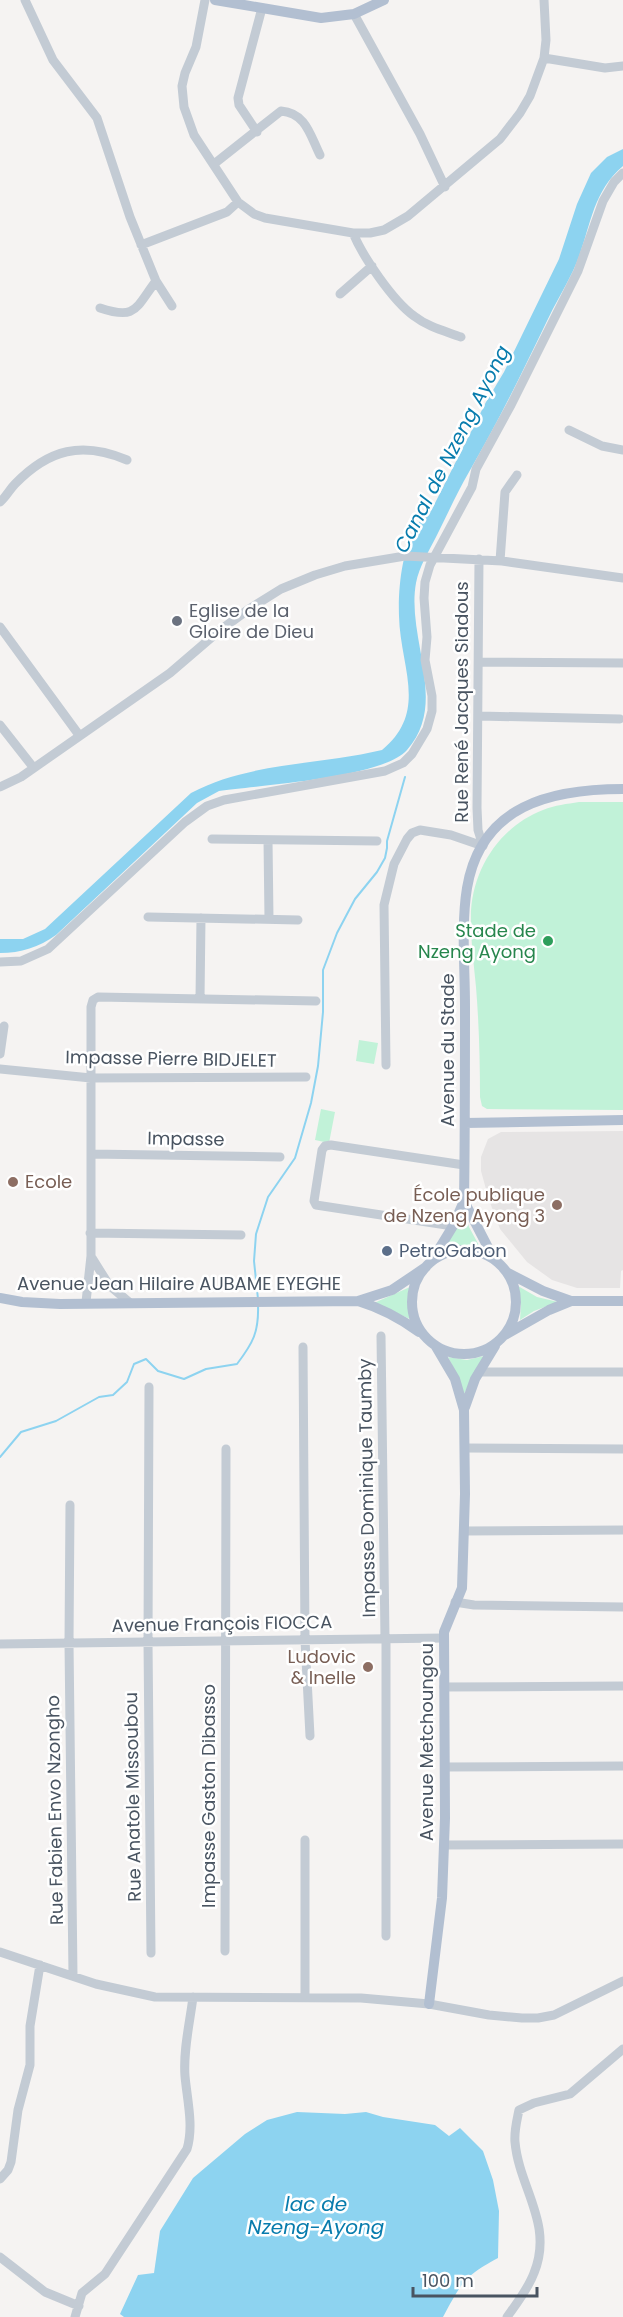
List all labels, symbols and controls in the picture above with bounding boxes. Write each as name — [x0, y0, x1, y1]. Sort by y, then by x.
water label: Canal de Nzeng Ayong — [387, 340, 517, 558]
street label: Rue René Jacques Siadous — [449, 581, 474, 823]
place label: Eglise de la Gloire de Dieu — [189, 598, 314, 644]
marker: Eglise de la Gloire de Dieu — [170, 614, 184, 628]
place label: Stade de Nzeng Ayong — [418, 918, 536, 964]
marker: Stade de Nzeng Ayong — [541, 934, 555, 948]
street label: Avenue du Stade — [435, 973, 460, 1127]
street label: Impasse Pierre BIDJELET — [65, 1044, 277, 1073]
street label: Impasse — [147, 1125, 225, 1152]
place label: Ecole — [25, 1169, 72, 1194]
marker: Ecole — [6, 1175, 20, 1189]
place label: École publique de Nzeng Ayong 3 — [383, 1182, 545, 1228]
marker: École publique de Nzeng Ayong 3 — [550, 1198, 564, 1212]
place label: PetroGabon — [399, 1238, 507, 1263]
marker: PetroGabon — [380, 1244, 394, 1258]
street label: Avenue Jean Hilaire AUBAME EYEGHE — [17, 1271, 341, 1296]
street label: Impasse Dominique Taumby — [352, 1358, 381, 1618]
street label: Avenue François FIOCCA — [112, 1609, 332, 1638]
street label: Avenue Metchoungou — [414, 1643, 439, 1841]
place label: Ludovic & Inelle — [288, 1644, 356, 1690]
marker: Ludovic & Inelle — [361, 1660, 375, 1674]
street label: Impasse Gaston Dibasso — [196, 1684, 221, 1908]
street label: Rue Anatole Missoubou — [118, 1692, 147, 1902]
street label: Rue Fabien Envo Nzongho — [40, 1695, 69, 1925]
water label: lac de Nzeng-Ayong — [248, 2190, 384, 2241]
scale bar — [413, 2260, 538, 2298]
text: 100 m — [422, 2268, 474, 2293]

